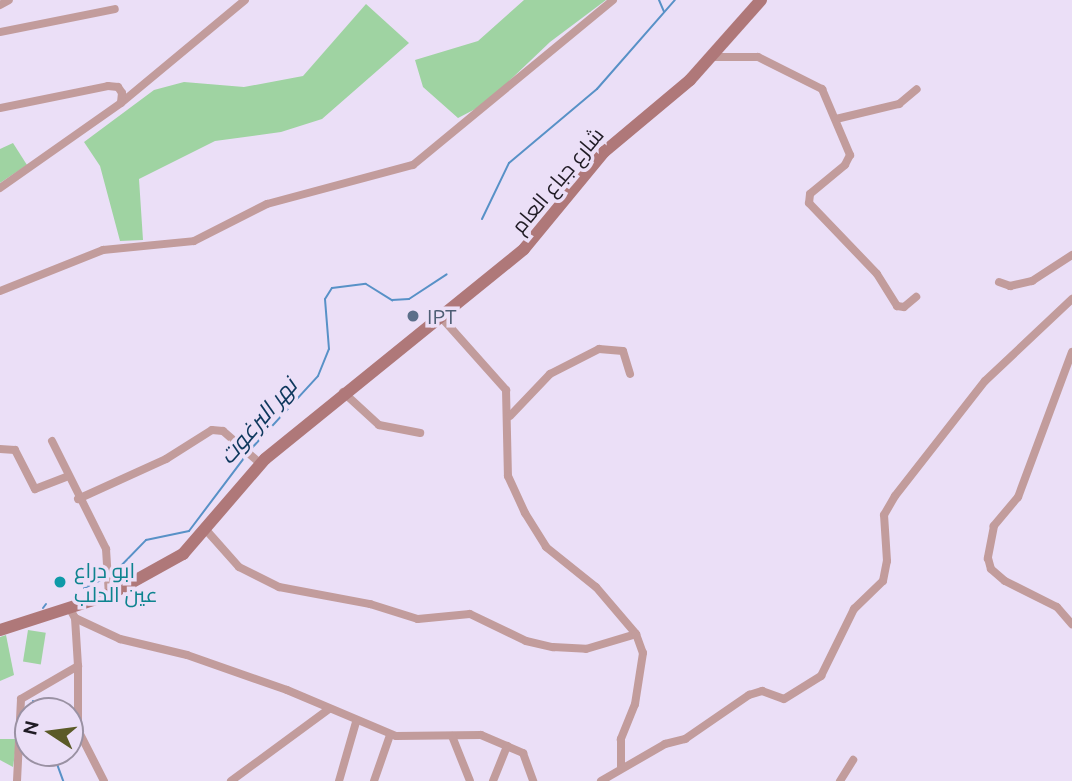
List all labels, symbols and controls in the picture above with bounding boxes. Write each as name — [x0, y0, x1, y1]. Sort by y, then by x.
street label: شارع جباع العام — [506, 122, 608, 238]
place label: IPT — [427, 303, 457, 329]
marker: IPT — [405, 308, 421, 324]
water label: نهر البرغوت — [213, 372, 303, 470]
place label: ابو دراع عين الدلب — [74, 557, 158, 607]
marker: ابو دراع عين الدلب — [52, 574, 68, 590]
north arrow — [14, 697, 84, 767]
text: N — [18, 718, 43, 737]

